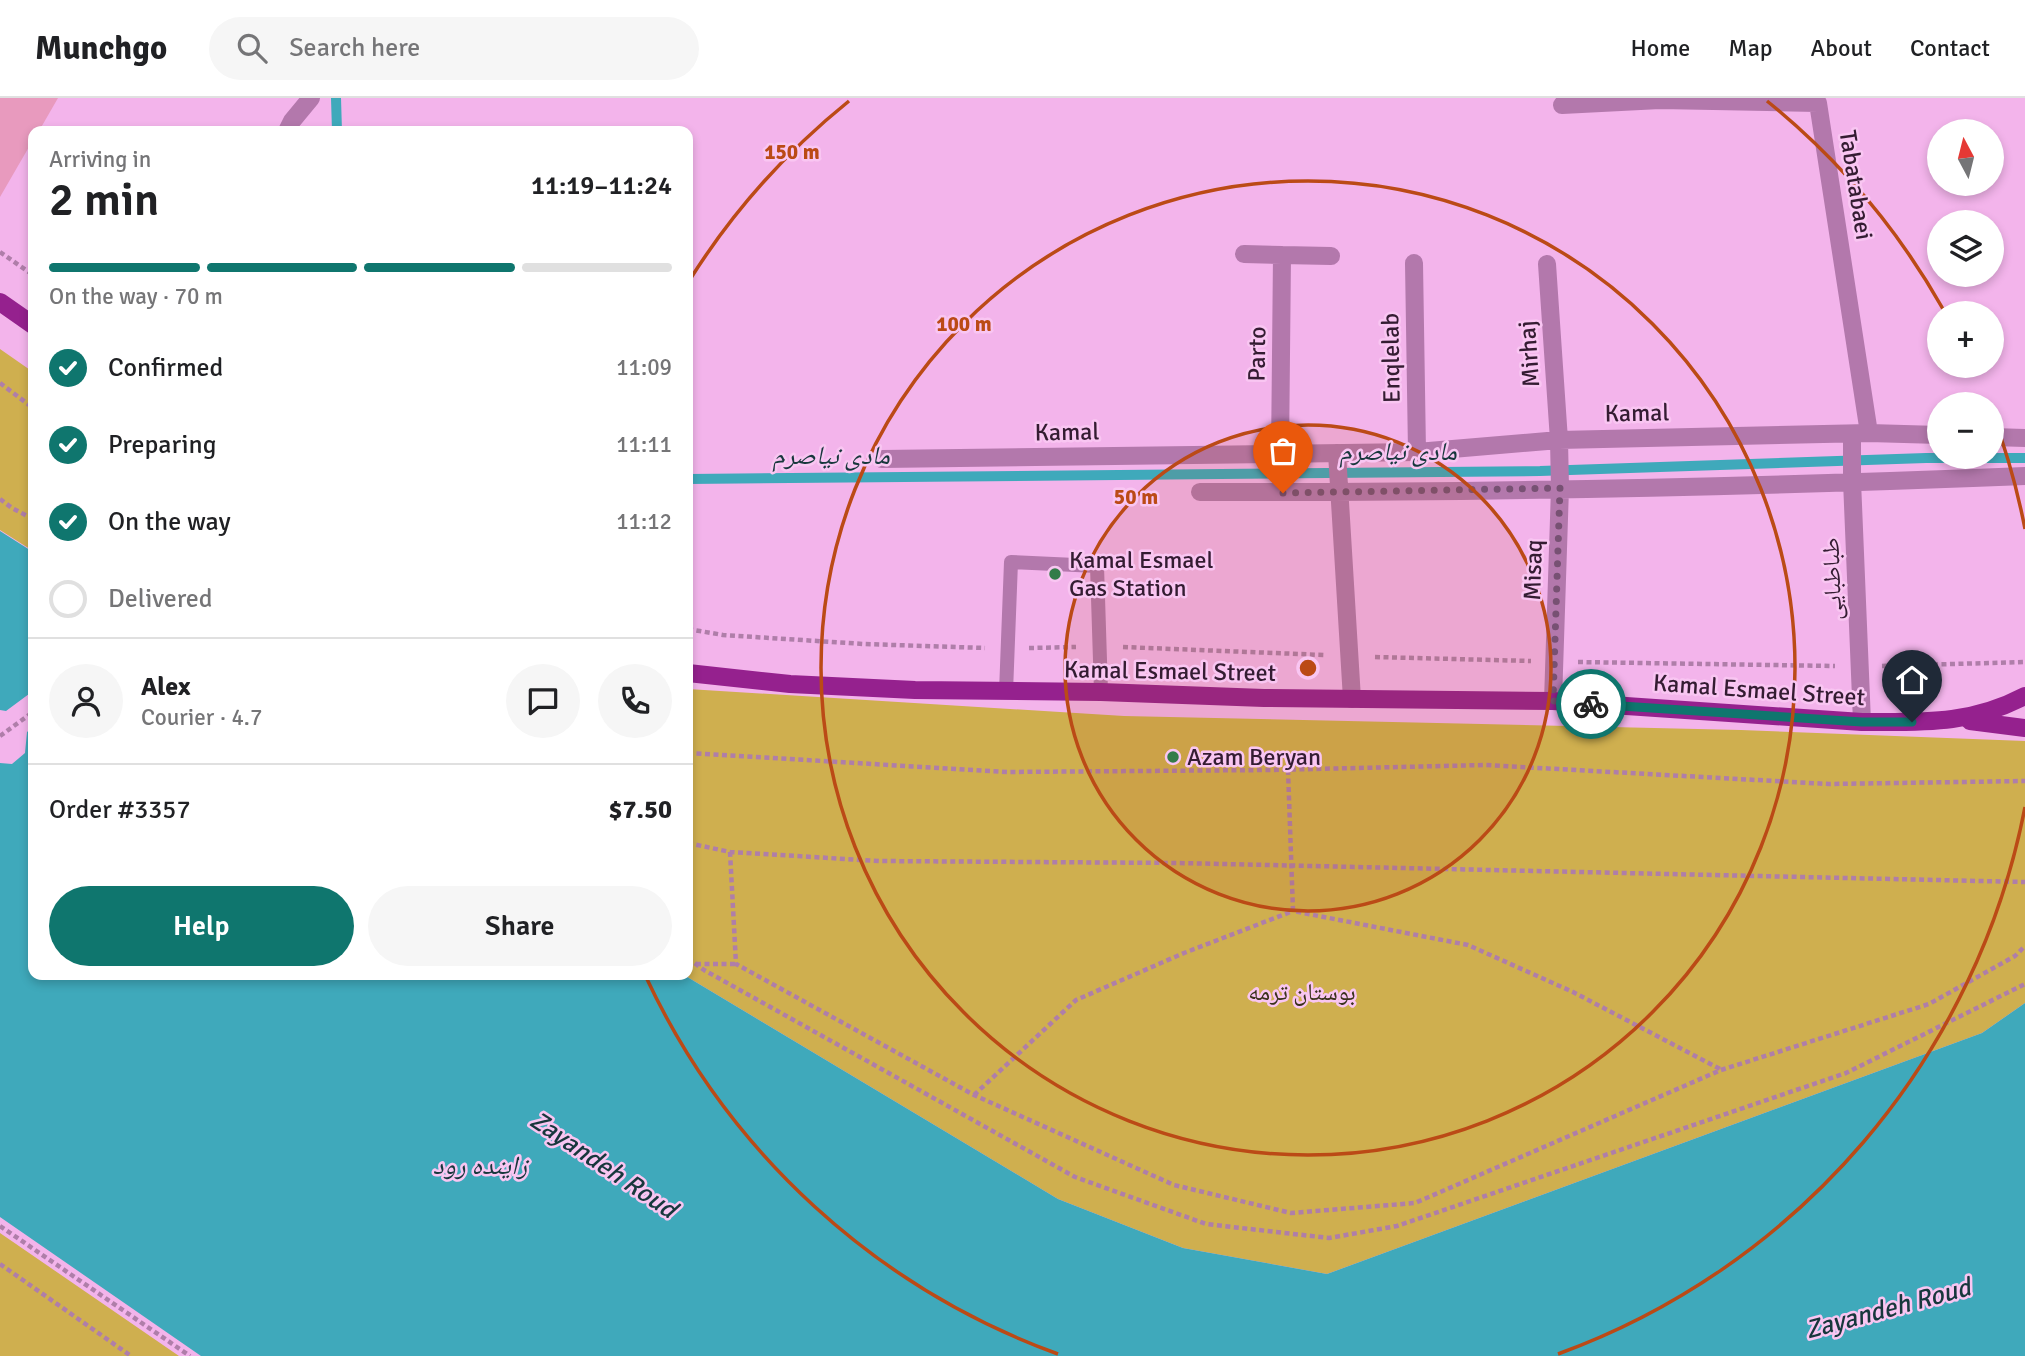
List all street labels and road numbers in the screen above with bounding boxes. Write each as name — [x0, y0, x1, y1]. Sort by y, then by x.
street label: Tabatabaei — [1833, 128, 1879, 242]
street label: Enqlelab — [1375, 313, 1407, 403]
street label: Mirhaj — [1512, 320, 1546, 388]
street label: Parto — [1242, 326, 1272, 382]
street label: Kamal — [1604, 397, 1670, 429]
street label: Kamal — [1034, 416, 1100, 448]
street label: طباطبایی — [1816, 537, 1848, 621]
street label: Misaq — [1517, 539, 1549, 601]
street label: Kamal Esmael Street — [1064, 654, 1276, 688]
street label: Kamal Esmael Street — [1652, 668, 1866, 712]

